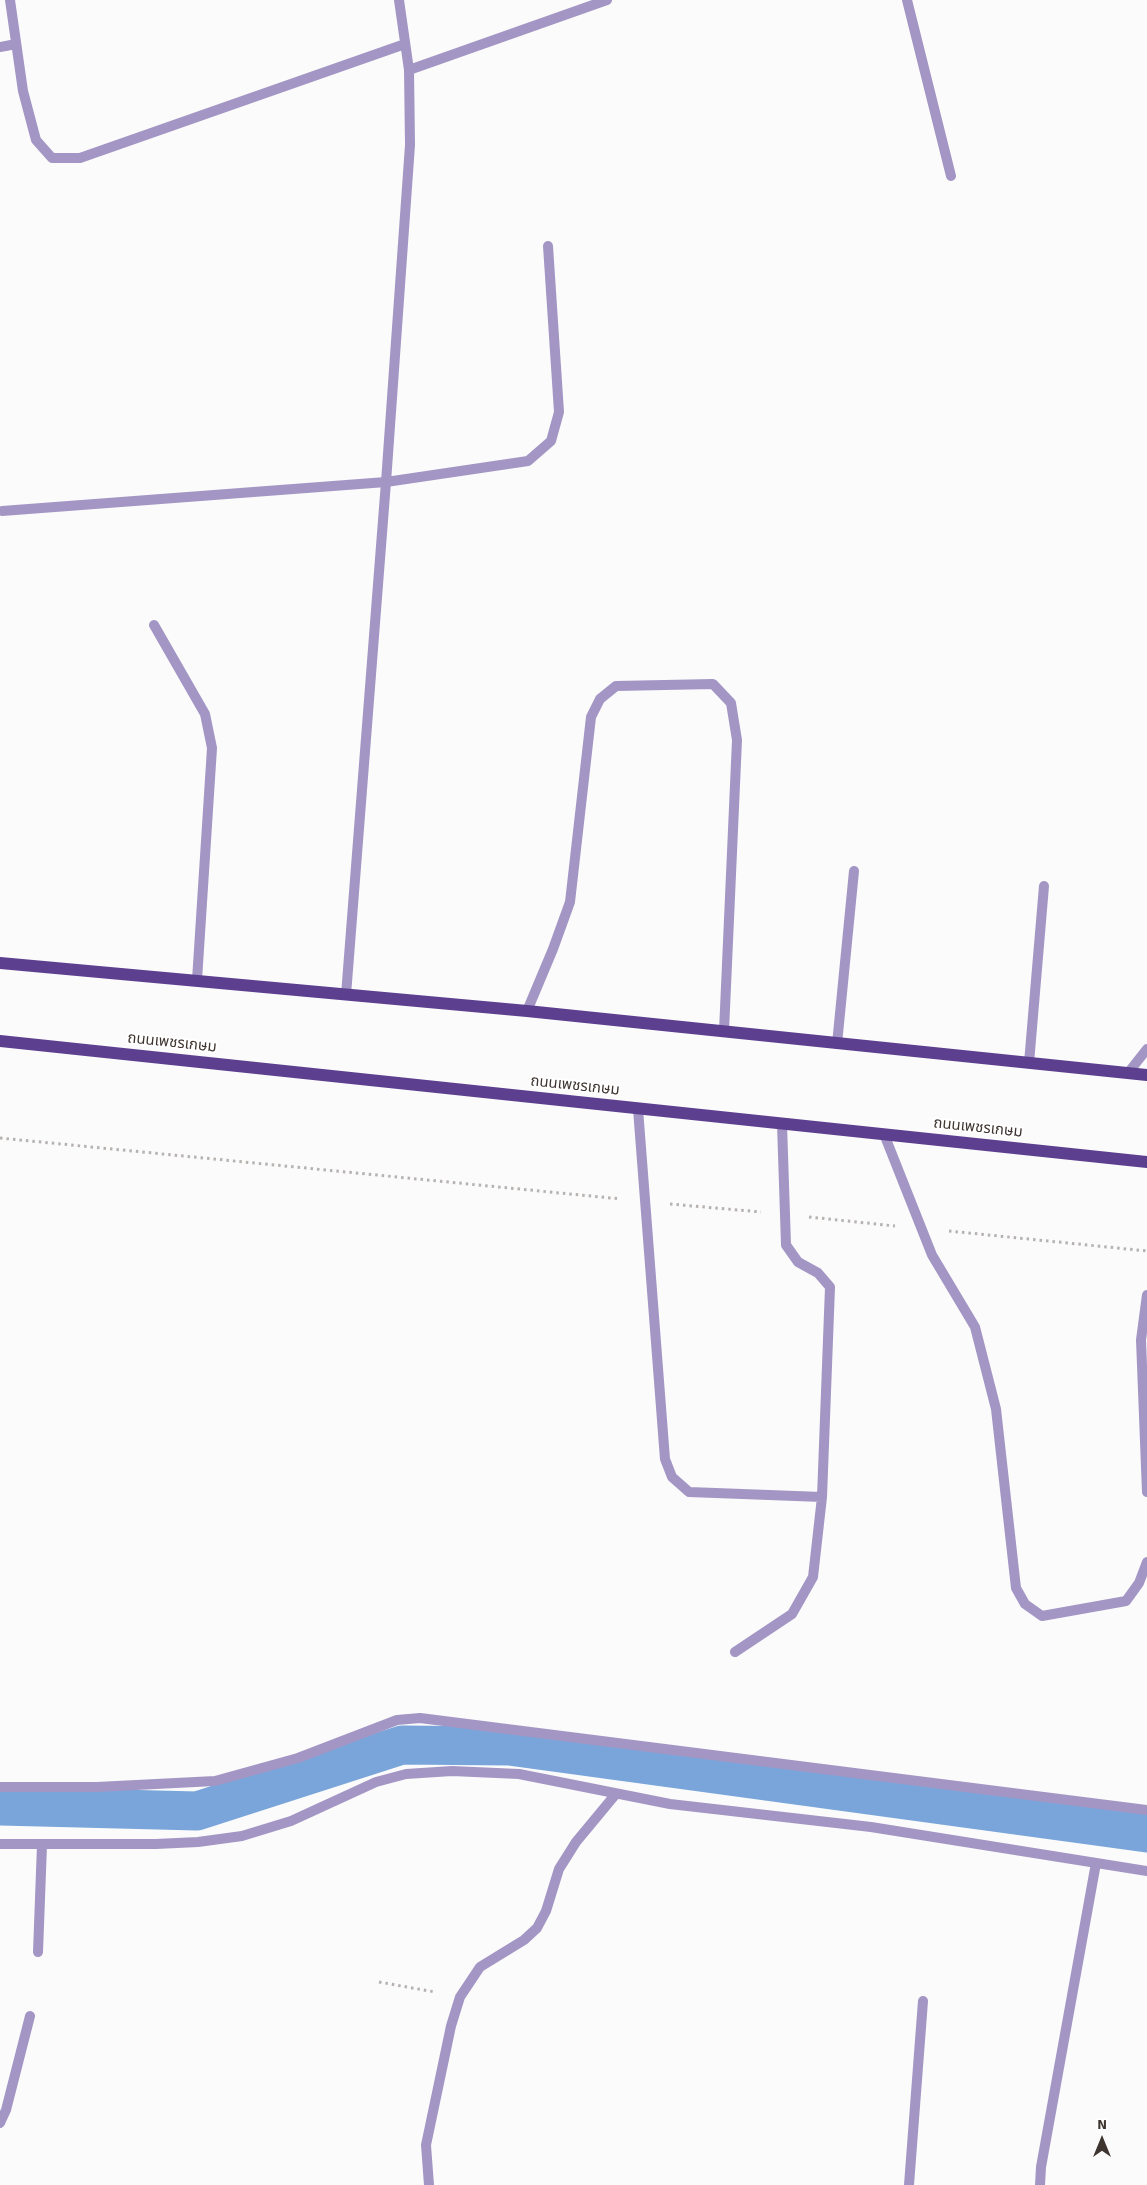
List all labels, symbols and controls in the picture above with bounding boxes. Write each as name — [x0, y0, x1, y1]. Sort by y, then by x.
street label: ถนนเพชรเกษม — [126, 1029, 218, 1057]
street label: ถนนเพชรเกษม — [529, 1072, 621, 1100]
street label: ถนนเพชรเกษม — [932, 1114, 1024, 1142]
north arrow — [1077, 2115, 1127, 2165]
text: N — [1097, 2116, 1107, 2133]

